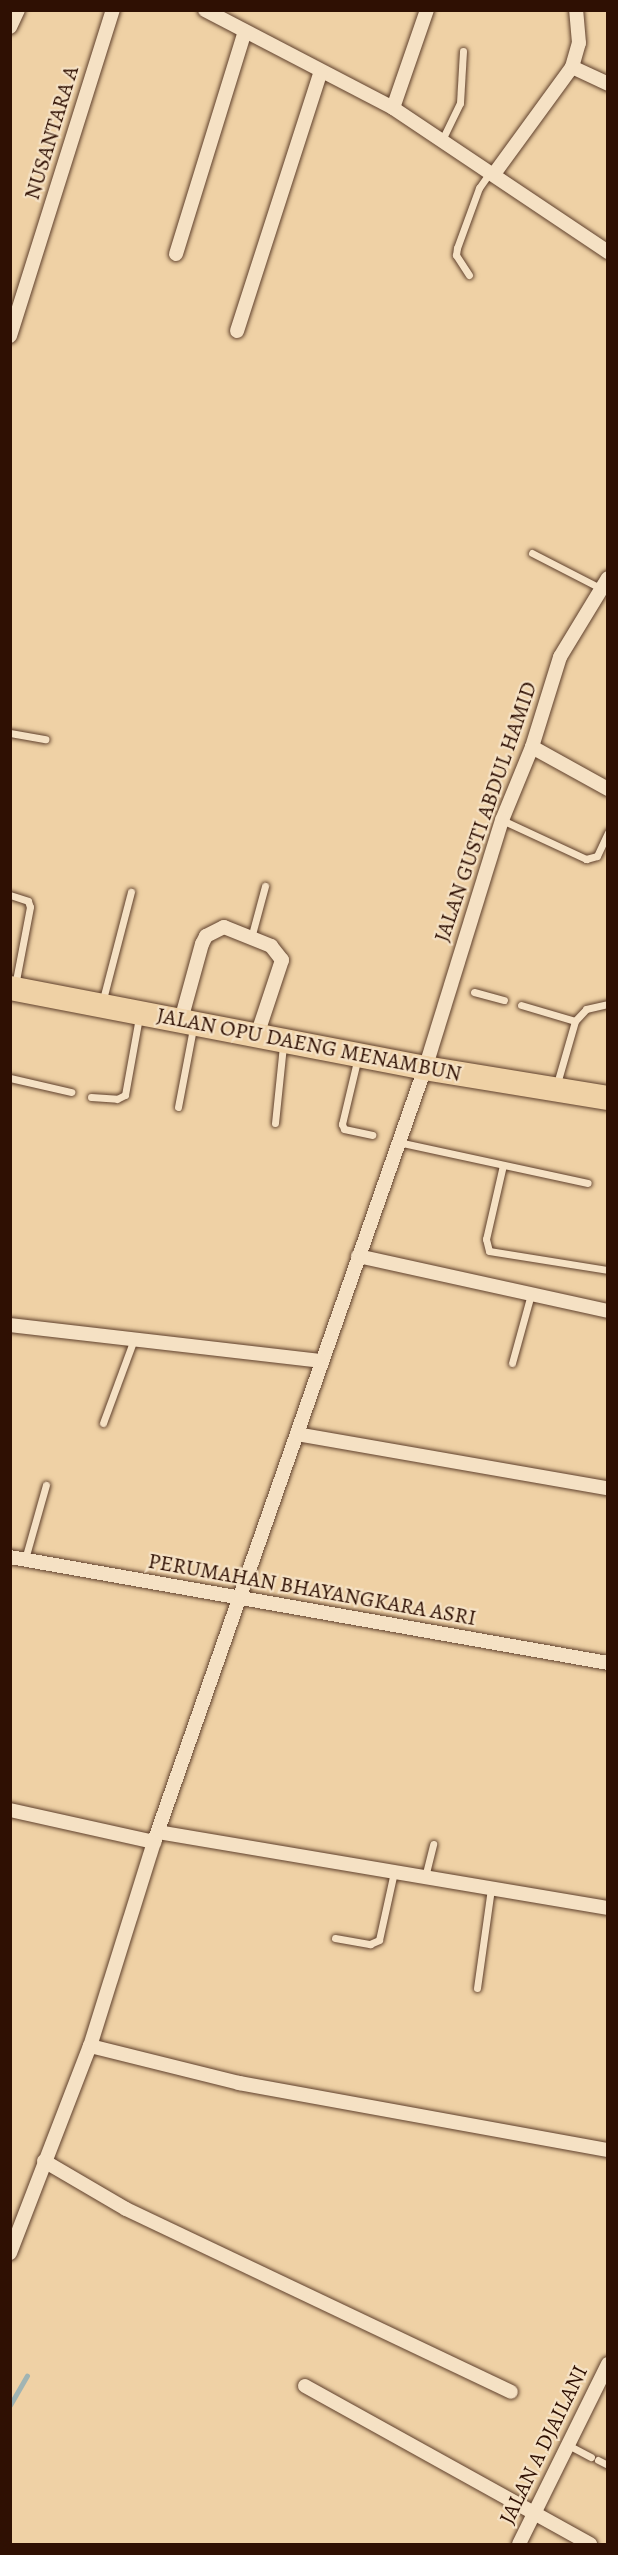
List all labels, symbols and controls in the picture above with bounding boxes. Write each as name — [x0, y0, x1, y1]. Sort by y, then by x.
street label: NUSANTARA A — [19, 63, 85, 203]
street label: JALAN GUSTI ABDUL HAMID — [429, 678, 543, 946]
street label: JALAN OPU DAENG MENAMBUN — [154, 1002, 464, 1088]
street label: PERUMAHAN BHAYANGKARA ASRI — [146, 1548, 478, 1632]
street label: JALAN A DJAILANI — [494, 2361, 594, 2529]

